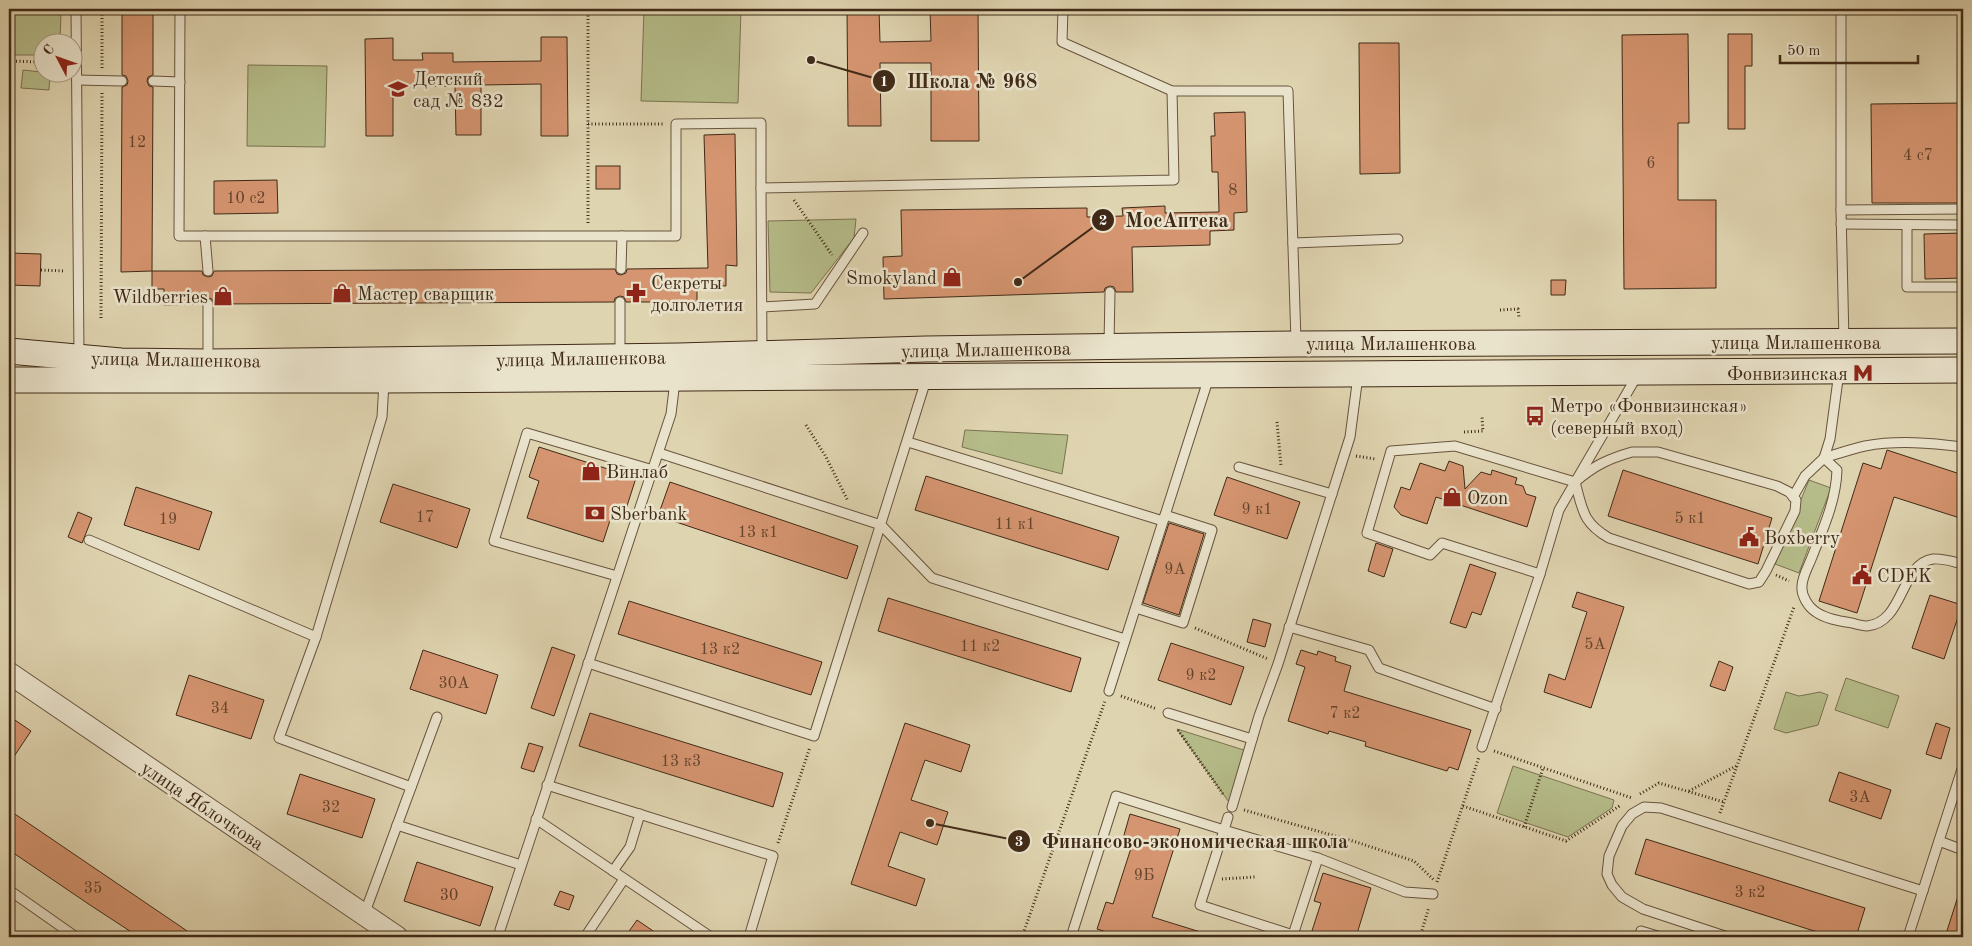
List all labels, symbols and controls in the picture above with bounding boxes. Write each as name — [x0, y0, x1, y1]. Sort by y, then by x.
north arrow — [32, 32, 82, 82]
scale bar — [1780, 32, 1917, 64]
text: С — [41, 42, 57, 58]
text: 50 m — [1787, 44, 1821, 59]
callout: Школа № 968 — [872, 63, 1048, 98]
place label: Детский сад № 832 — [413, 71, 504, 112]
text: Школа № 968 — [907, 73, 1037, 93]
text: 1 — [880, 75, 888, 90]
school or university icon: Детский сад № 832 — [387, 78, 409, 100]
house number: 12 — [128, 135, 146, 151]
house number: 4 c7 — [1903, 148, 1933, 164]
house number: 6 — [1646, 156, 1656, 172]
house number: 8 — [1228, 183, 1238, 199]
house number: 10 с2 — [226, 191, 266, 207]
callout: МосАптека — [1090, 203, 1239, 238]
text: МосАптека — [1125, 212, 1229, 232]
text: 2 — [1099, 214, 1107, 229]
shop icon: Smokyland — [941, 266, 963, 288]
place label: Smokyland — [846, 270, 937, 289]
place label: Секреты долголетия — [651, 275, 744, 316]
shop icon: Мастер сварщик — [331, 282, 353, 304]
pharmacy icon: Секреты долголетия — [625, 282, 647, 304]
shop icon: Wildberries — [212, 285, 234, 307]
place label: Мастер сварщик — [357, 286, 495, 305]
place label: Wildberries — [112, 289, 208, 308]
street label: улица Милашенкова — [1711, 335, 1882, 354]
street label: улица Милашенкова — [1306, 336, 1477, 355]
street label: улица Милашенкова — [901, 341, 1072, 362]
street label: улица Милашенкова — [496, 350, 667, 371]
street label: улица Милашенкова — [91, 351, 262, 372]
metro station icon: Фонвизинская — [1852, 362, 1874, 384]
place label: Фонвизинская — [1727, 366, 1848, 385]
place label: Метро «Фонвизинская» (северный вход) — [1550, 398, 1748, 439]
bus stop icon: Метро «Фонвизинская» (северный вход) — [1524, 405, 1546, 427]
shop icon: Винлаб — [580, 460, 602, 482]
place label: Винлаб — [606, 464, 668, 483]
shop icon: Ozon — [1441, 486, 1463, 508]
place label: Ozon — [1467, 490, 1508, 509]
bank icon: Sberbank — [584, 502, 606, 524]
house number: 9 к1 — [1241, 502, 1273, 518]
place label: Sberbank — [610, 506, 687, 525]
house number: 17 — [416, 510, 434, 526]
house number: 5 к1 — [1674, 511, 1706, 527]
house number: 19 — [159, 512, 177, 528]
house number: 11 к1 — [995, 517, 1035, 533]
house number: 13 к1 — [738, 525, 778, 541]
public building icon: Boxberry — [1738, 526, 1760, 548]
place label: Boxberry — [1764, 530, 1840, 549]
house number: 9А — [1164, 562, 1186, 578]
public building icon: CDEK — [1851, 564, 1873, 586]
place label: CDEK — [1877, 568, 1932, 587]
house number: 5А — [1584, 637, 1606, 653]
house number: 11 к2 — [960, 639, 1000, 655]
house number: 13 к2 — [700, 642, 740, 658]
house number: 9 к2 — [1185, 668, 1217, 684]
house number: 30А — [439, 676, 469, 692]
house number: 34 — [211, 701, 229, 717]
house number: 7 к2 — [1329, 706, 1361, 722]
house number: 13 к3 — [661, 754, 701, 770]
street label: улица Яблочкова — [137, 759, 267, 855]
house number: 3А — [1849, 790, 1871, 806]
house number: 32 — [322, 800, 340, 816]
callout: Финансово-экономическая школа — [1007, 823, 1358, 858]
text: Финансово-экономическая школа — [1042, 833, 1348, 853]
text: 3 — [1015, 835, 1023, 850]
house number: 9Б — [1134, 868, 1154, 884]
house number: 35 — [84, 881, 102, 897]
house number: 3 к2 — [1734, 885, 1766, 901]
house number: 30 — [440, 888, 458, 904]

